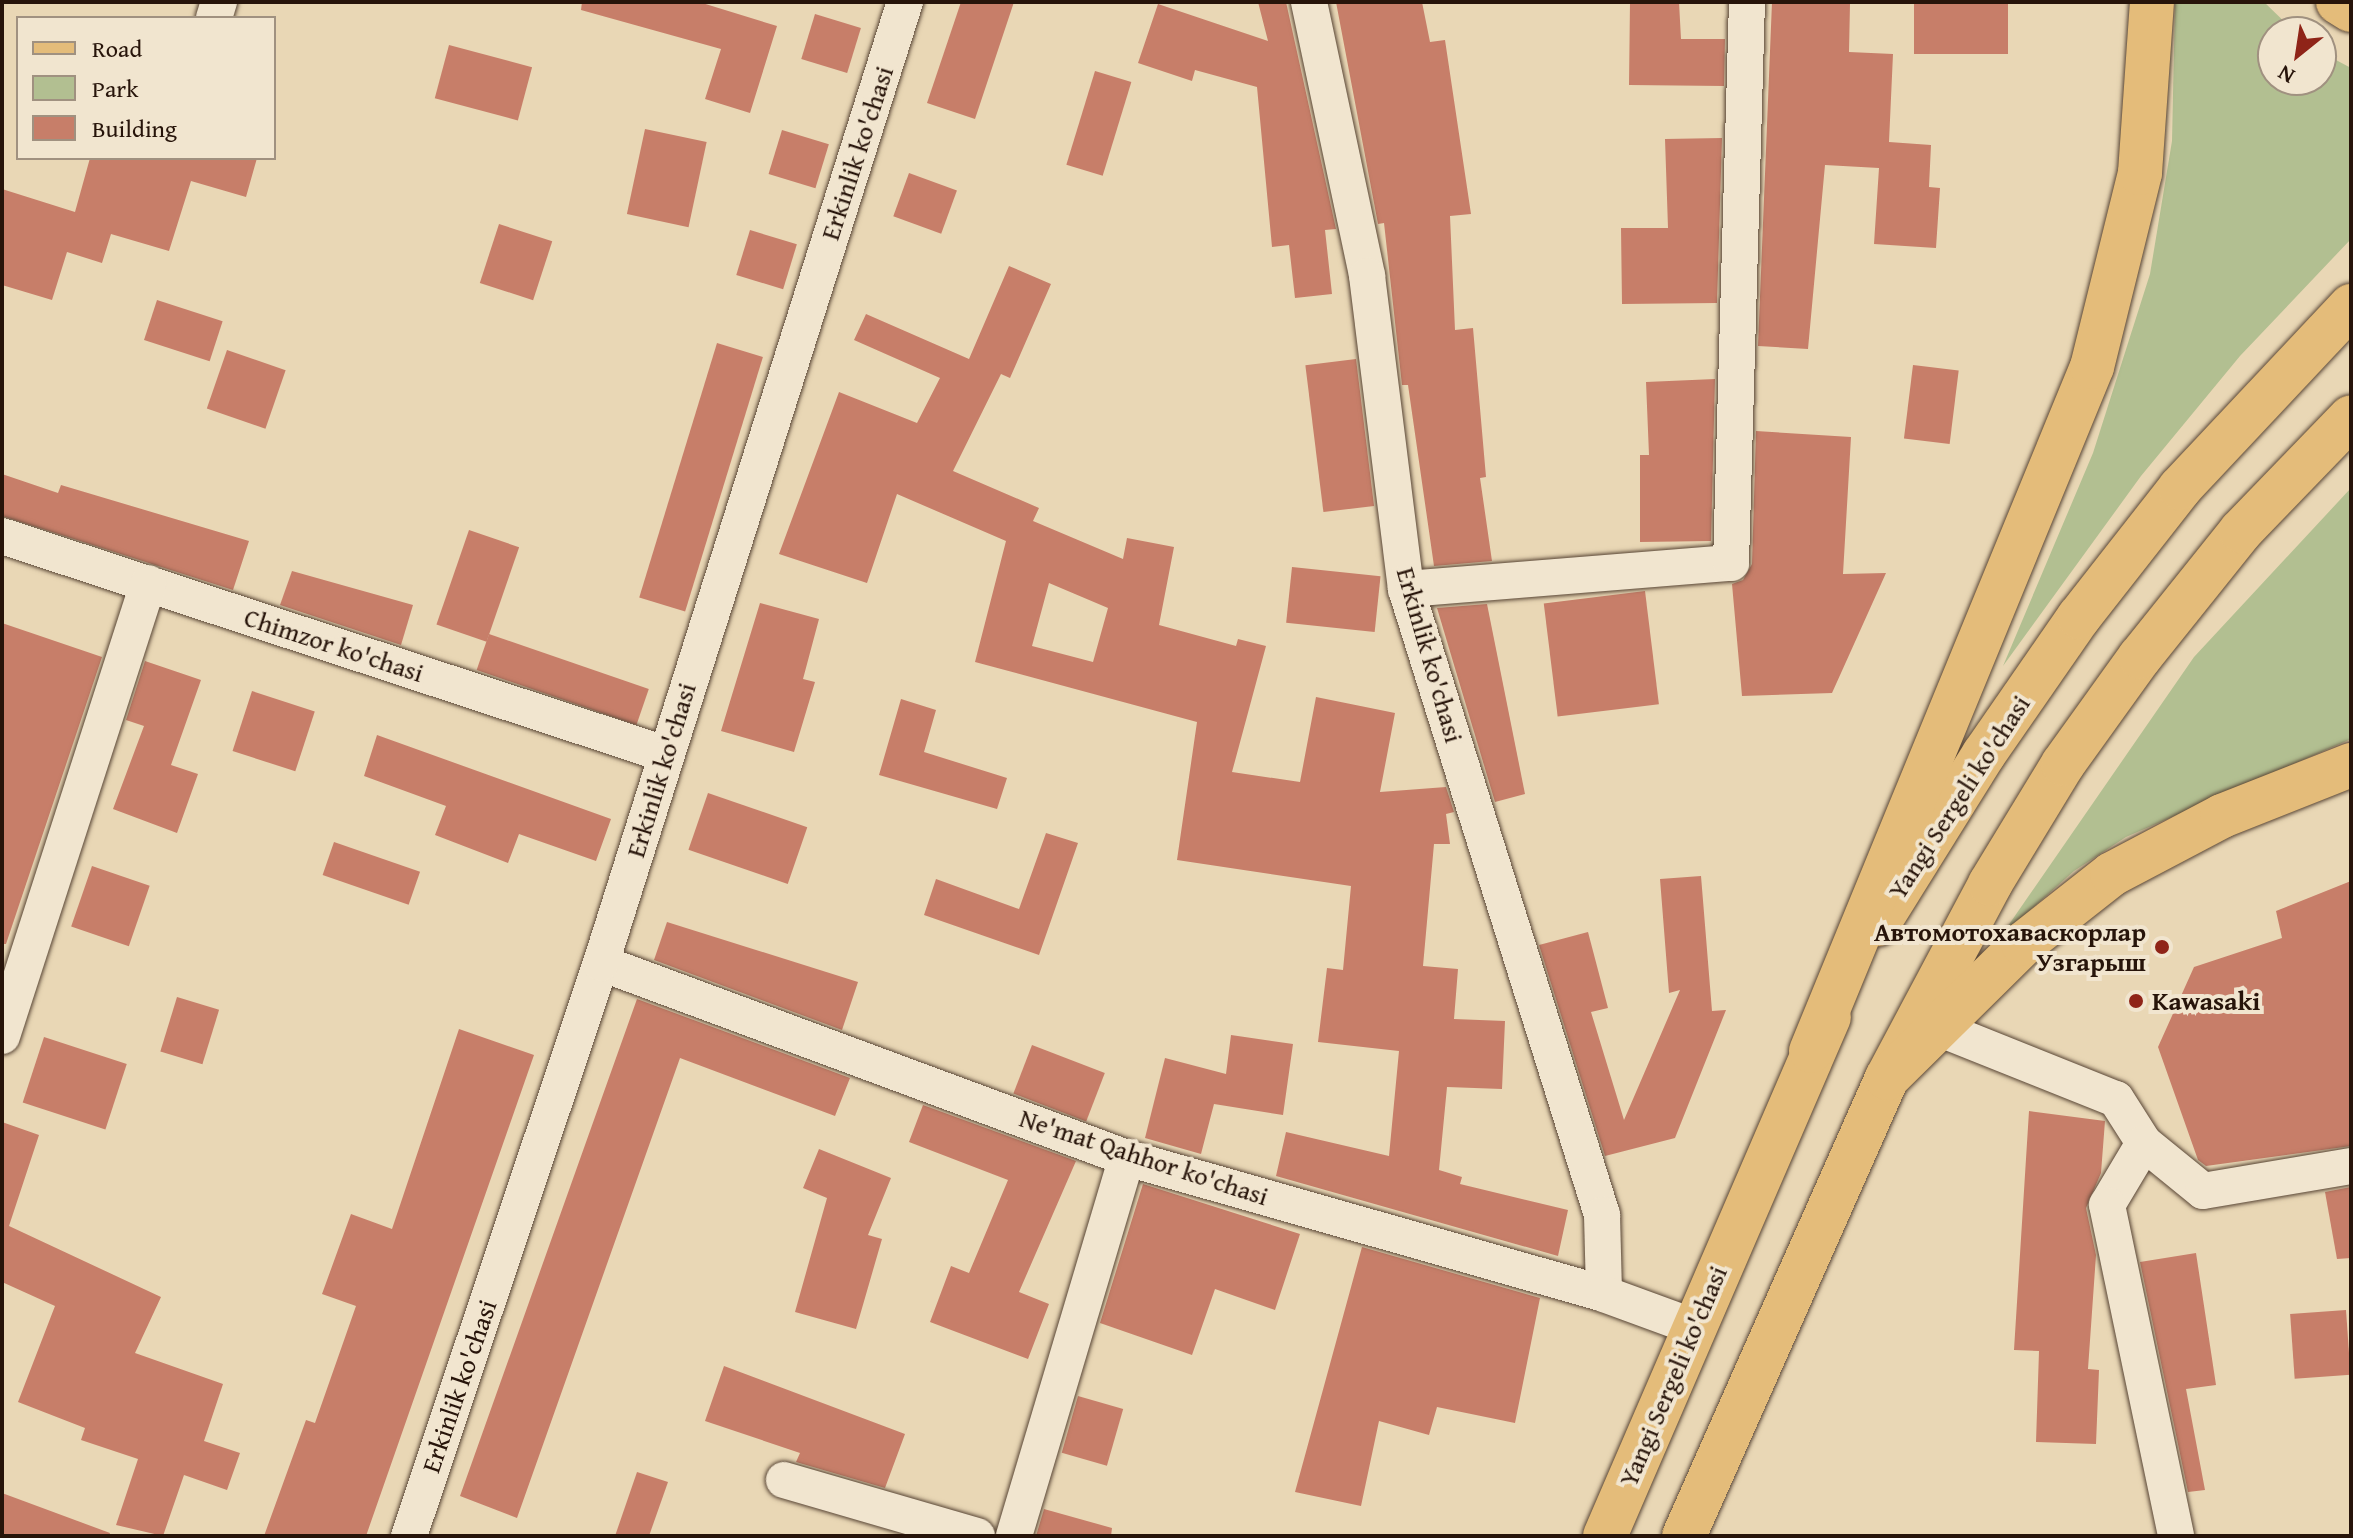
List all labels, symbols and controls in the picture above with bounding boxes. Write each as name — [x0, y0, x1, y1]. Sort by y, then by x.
legend — [16, 16, 276, 160]
north arrow — [2257, 16, 2337, 96]
text: Road — [92, 31, 142, 66]
text: N — [2272, 58, 2300, 93]
street label: Erkinlik ko'chasi — [814, 62, 900, 244]
text: Park — [92, 71, 138, 106]
text: Building — [92, 111, 177, 146]
street label: Erkinlik ko'chasi — [1390, 564, 1470, 746]
street label: Chimzor ko'chasi — [240, 601, 428, 689]
street label: Erkinlik ko'chasi — [620, 679, 702, 861]
street label: Yangi Sergeli ko'chasi — [1882, 689, 2036, 905]
place label: Автомотохаваскорлар Узгарыш — [1874, 916, 2146, 978]
marker: Автомотохаваскорлар Узгарыш — [2153, 938, 2171, 956]
place label: Kawasaki — [2152, 985, 2260, 1017]
marker: Kawasaki — [2127, 992, 2145, 1010]
street label: Ne'mat Qahhor ko'chasi — [1016, 1102, 1272, 1212]
street label: Yangi Sergeli ko'chasi — [1612, 1261, 1734, 1491]
street label: Erkinlik ko'chasi — [415, 1295, 503, 1477]

